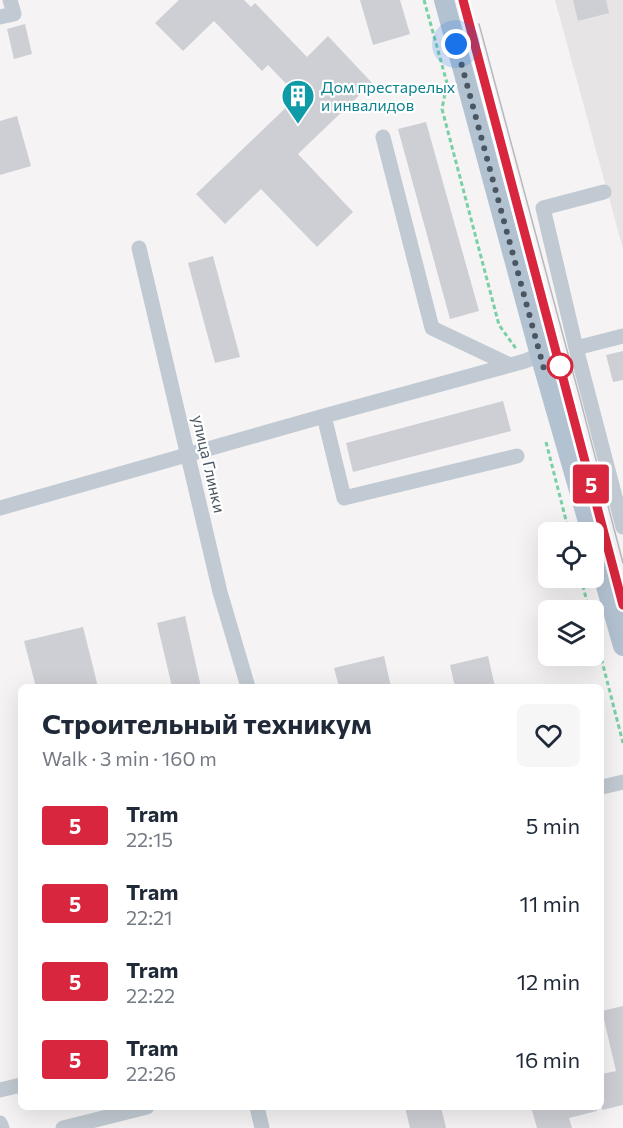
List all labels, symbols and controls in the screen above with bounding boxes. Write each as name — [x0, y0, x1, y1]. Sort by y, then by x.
your location — [441, 29, 471, 59]
place label: Дом престарелых и инвалидов — [321, 77, 456, 114]
building icon: Дом престарелых и инвалидов — [280, 78, 316, 125]
unlabelled marker — [547, 353, 573, 379]
street label: улица Глинки — [189, 413, 230, 515]
line badge: 5 — [572, 464, 610, 504]
text: 5 — [585, 472, 597, 497]
map controls — [538, 522, 604, 666]
button: locate — [538, 522, 604, 588]
button: layers — [538, 600, 604, 666]
button: heart — [517, 704, 580, 767]
text: Строительный техникум — [42, 706, 372, 740]
text: Walk · 3 min · 160 m — [42, 746, 217, 770]
text: Tram — [126, 800, 178, 827]
text: 5 min — [526, 812, 580, 839]
text: 5 — [69, 813, 81, 838]
text: 22:15 — [126, 827, 173, 851]
text: Tram — [126, 878, 178, 905]
text: 11 min — [520, 890, 580, 917]
text: 5 — [69, 891, 81, 916]
text: 22:21 — [126, 905, 173, 929]
text: Tram — [126, 956, 178, 983]
text: 12 min — [517, 968, 580, 995]
text: 5 — [69, 969, 81, 994]
text: 22:22 — [126, 983, 175, 1007]
text: Tram — [126, 1034, 178, 1061]
text: 16 min — [516, 1046, 580, 1073]
text: 5 — [69, 1047, 81, 1072]
text: 22:26 — [126, 1061, 176, 1085]

